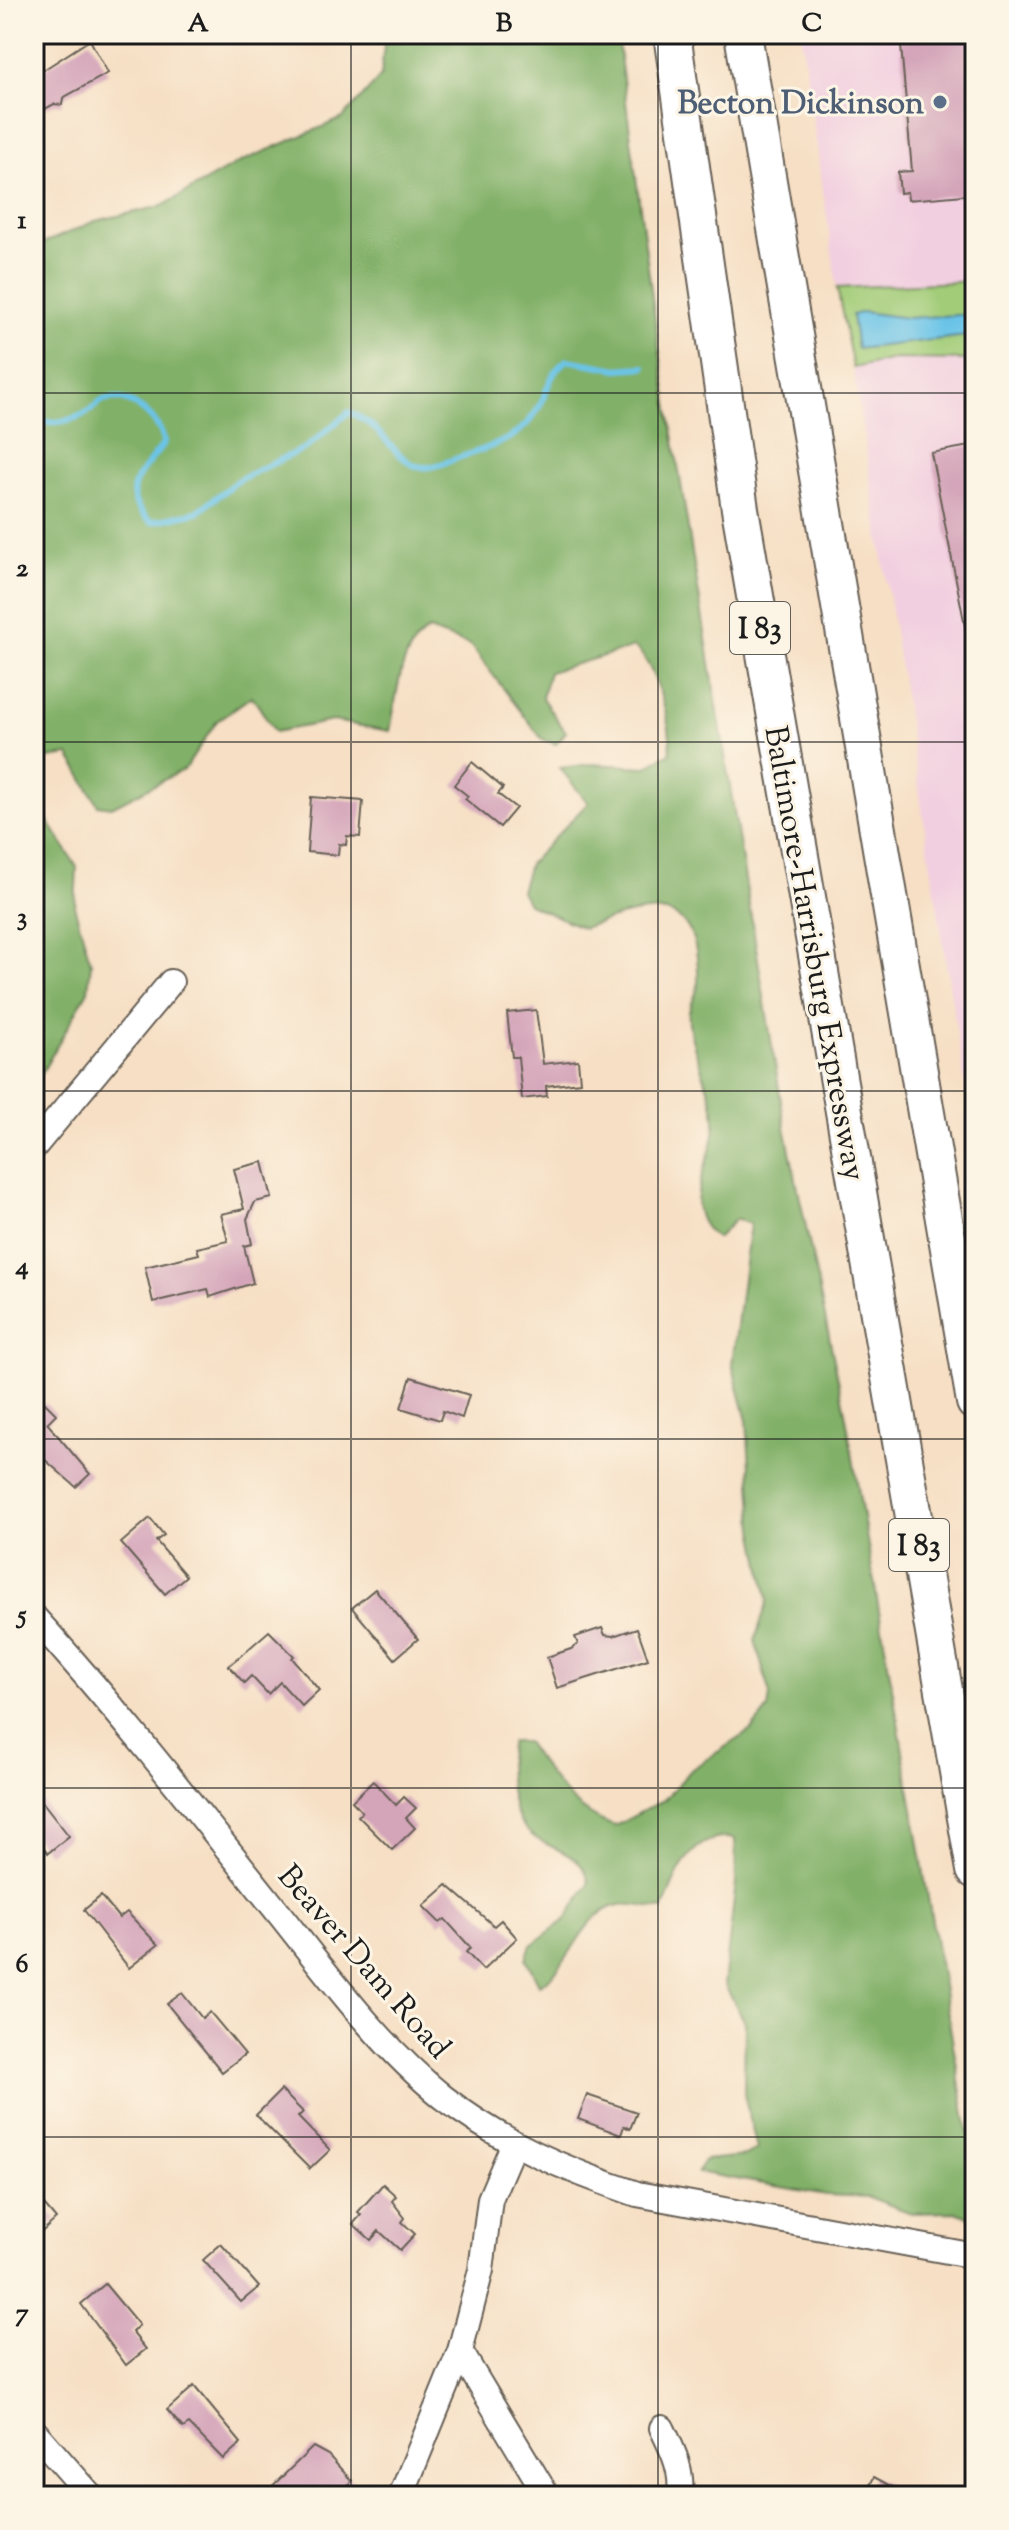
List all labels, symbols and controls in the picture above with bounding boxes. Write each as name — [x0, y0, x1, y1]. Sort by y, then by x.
text: A — [187, 6, 209, 43]
text: B — [496, 6, 513, 43]
text: C — [802, 6, 822, 43]
place label: Becton Dickinson — [677, 82, 924, 128]
marker: Becton Dickinson — [931, 93, 949, 111]
text: 1 — [18, 203, 27, 240]
text: 2 — [16, 551, 29, 588]
road number: I 83 — [730, 602, 790, 654]
street label: Baltimore-Harrisburg Expressway — [750, 723, 876, 1185]
text: 3 — [17, 900, 27, 937]
text: 4 — [14, 1249, 29, 1286]
road number: I 83 — [889, 1519, 949, 1571]
text: 5 — [16, 1598, 27, 1635]
street label: Beaver Dam Road — [265, 1856, 460, 2070]
text: 6 — [16, 1947, 29, 1984]
text: 7 — [15, 2296, 29, 2333]

